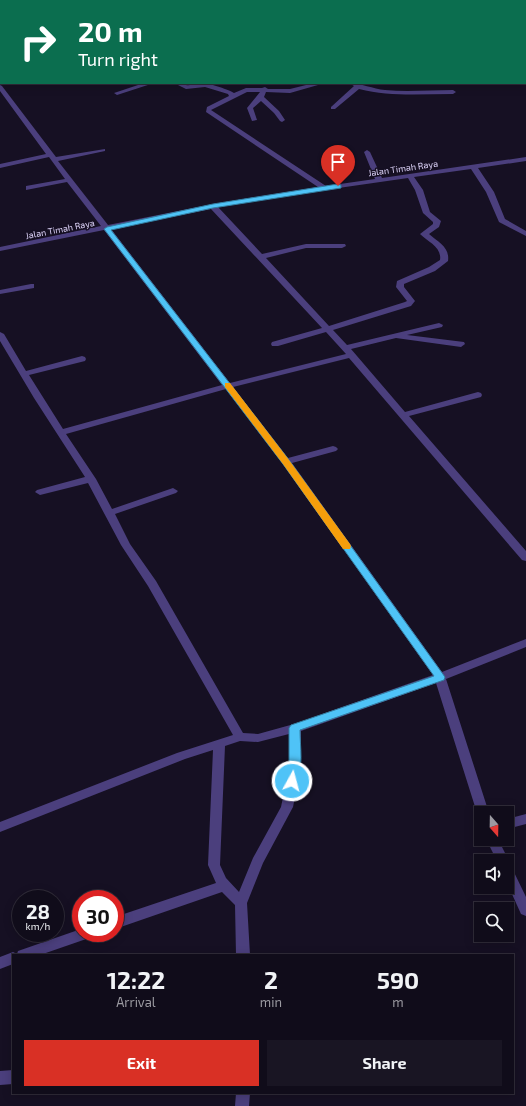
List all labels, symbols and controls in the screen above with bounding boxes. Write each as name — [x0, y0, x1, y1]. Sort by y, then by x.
text: 20 m — [78, 14, 143, 48]
icon: right — [12, 16, 64, 68]
text: Turn right — [78, 48, 158, 70]
pin — [321, 145, 355, 186]
icon: arrive — [327, 151, 349, 173]
street label: Jalan Timah Raya — [367, 158, 439, 178]
street label: Jalan Timah Raya — [24, 217, 96, 241]
position arrow — [271, 760, 313, 802]
north arrow — [474, 806, 514, 846]
map controls — [474, 806, 514, 942]
button: sound — [474, 854, 514, 894]
speed limit sign: 30 — [72, 890, 124, 942]
text: 28 — [26, 899, 50, 923]
button: search — [474, 902, 514, 942]
text: km/h — [26, 920, 50, 932]
text: 12:22 — [107, 965, 165, 994]
text: 2 — [264, 965, 278, 994]
text: 590 — [377, 965, 419, 994]
text: Arrival — [116, 994, 156, 1010]
text: min — [260, 994, 282, 1010]
text: m — [392, 994, 404, 1010]
button: Exit — [24, 1040, 259, 1086]
button: Share — [267, 1040, 502, 1086]

